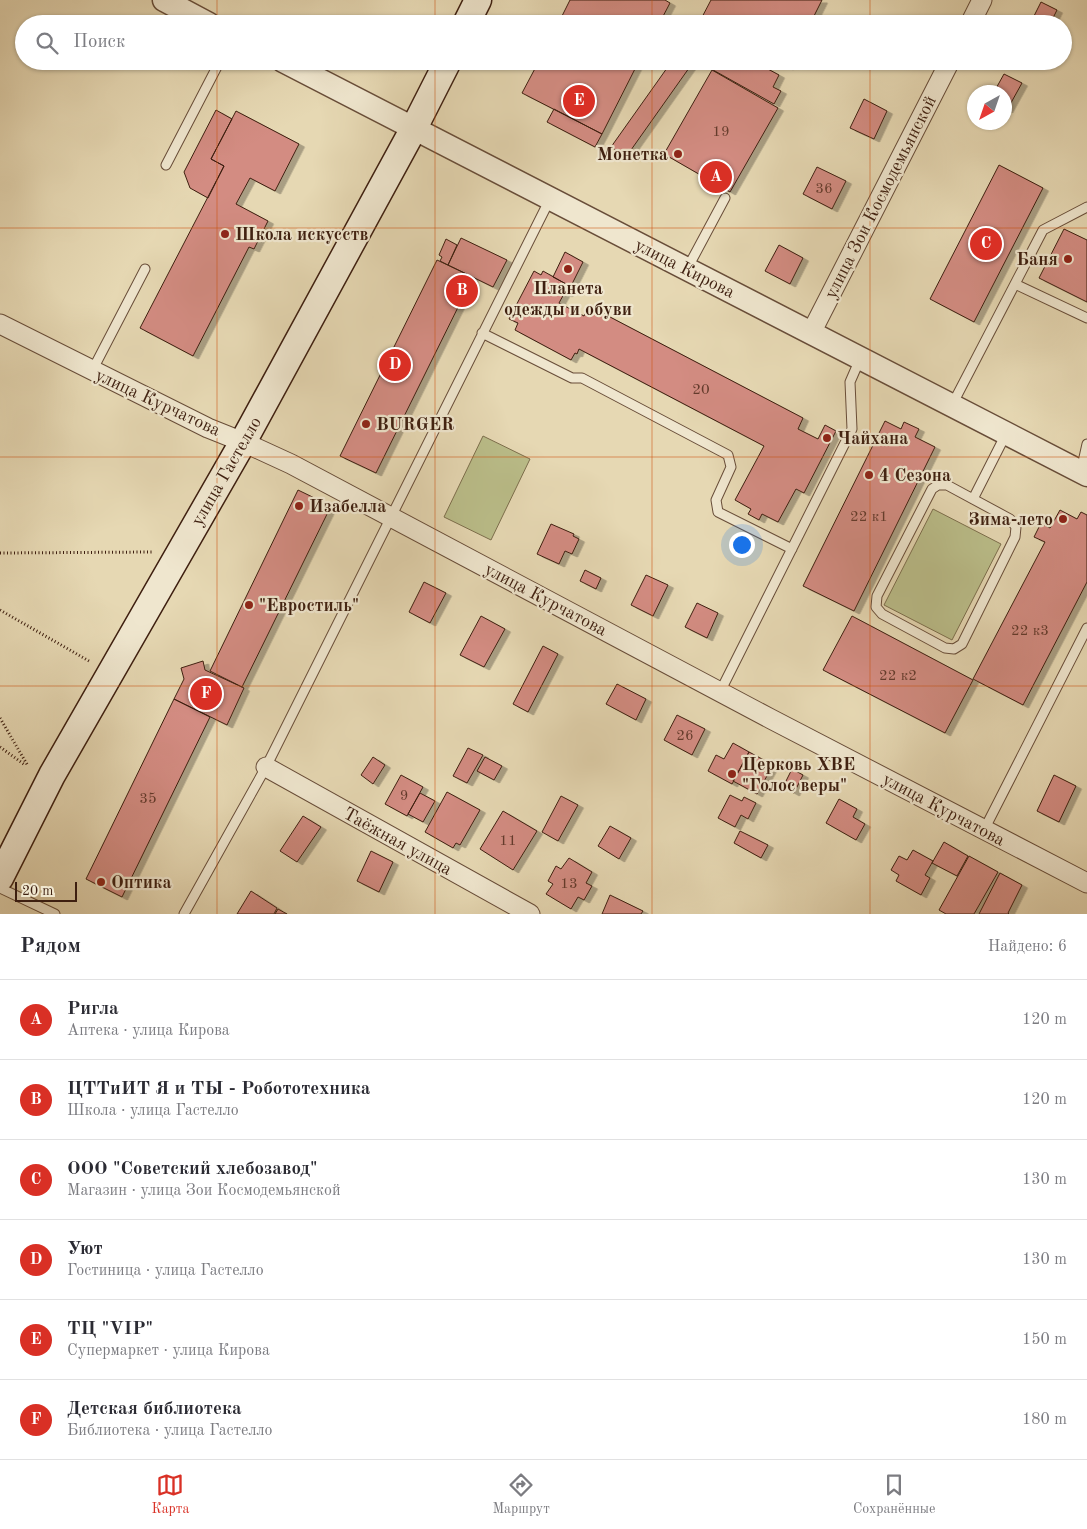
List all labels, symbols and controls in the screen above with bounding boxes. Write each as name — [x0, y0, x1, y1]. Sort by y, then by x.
search box — [15, 15, 1072, 70]
icon: search — [33, 29, 61, 57]
text: Поиск — [73, 33, 125, 52]
pin: E — [563, 82, 595, 120]
north arrow — [967, 85, 1012, 130]
street label: улица Зои Космодемьянской — [822, 93, 940, 302]
house number: 19 — [712, 125, 730, 140]
place label: Монетка — [597, 146, 668, 164]
marker: Монетка — [672, 148, 684, 160]
pin: A — [700, 158, 732, 196]
house number: 36 — [815, 182, 833, 197]
pin: C — [970, 225, 1002, 263]
place label: Школа искусств — [235, 226, 368, 244]
marker: Школа искусств — [219, 228, 231, 240]
street label: улица Кирова — [632, 236, 738, 302]
place label: Баня — [1016, 251, 1058, 269]
marker: Баня — [1062, 253, 1074, 265]
marker: Планета одежды и обуви — [562, 263, 574, 275]
pin: B — [446, 272, 478, 310]
place label: Планета одежды и обуви — [504, 280, 632, 319]
pin: D — [379, 346, 411, 384]
street label: улица Курчатова — [92, 366, 223, 440]
house number: 20 — [692, 383, 710, 398]
street label: улица Гастелло — [188, 414, 265, 529]
place label: BURGER — [376, 416, 454, 434]
marker: BURGER — [360, 418, 372, 430]
place label: Чайхана — [837, 430, 908, 448]
marker: Чайхана — [821, 432, 833, 444]
place label: 4 Сезона — [879, 467, 951, 485]
marker: 4 Сезона — [863, 469, 875, 481]
place label: Изабелла — [309, 498, 386, 516]
marker: Изабелла — [293, 500, 305, 512]
house number: 22 к1 — [850, 510, 888, 525]
place label: Зима-лето — [968, 511, 1053, 529]
marker: Зима-лето — [1057, 513, 1069, 525]
your location — [729, 532, 755, 558]
street label: улица Курчатова — [481, 560, 610, 640]
place label: "Евростиль" — [259, 597, 359, 615]
marker: "Евростиль" — [243, 599, 255, 611]
house number: 22 к3 — [1011, 624, 1049, 639]
house number: 22 к2 — [879, 669, 917, 684]
pin: F — [190, 675, 222, 713]
house number: 26 — [676, 729, 694, 744]
place label: Церковь ХВЕ "Голос веры" — [742, 756, 855, 795]
marker: Церковь ХВЕ "Голос веры" — [726, 768, 738, 780]
street label: улица Курчатова — [879, 770, 1008, 850]
house number: 9 — [400, 789, 408, 804]
house number: 35 — [139, 792, 157, 807]
street label: Таёжная улица — [340, 805, 455, 879]
house number: 11 — [499, 834, 517, 849]
place label: Оптика — [111, 874, 172, 892]
marker: Оптика — [95, 876, 107, 888]
house number: 13 — [560, 877, 578, 892]
scale bar — [15, 879, 78, 902]
text: 20 m — [22, 884, 53, 898]
text: Рядом — [20, 936, 81, 957]
text: Найдено: 6 — [988, 939, 1067, 955]
text: Ригла — [67, 1000, 119, 1019]
text: A — [30, 1012, 42, 1028]
text: 120 m — [1022, 1012, 1067, 1028]
text: Аптека · улица Кирова — [67, 1023, 230, 1039]
text: ЦТТиИТ Я и ТЫ - Робототехника — [67, 1080, 370, 1099]
text: B — [30, 1092, 42, 1108]
text: 120 m — [1022, 1092, 1067, 1108]
text: Школа · улица Гастелло — [67, 1103, 239, 1119]
text: ООО "Советский хлебозавод" — [67, 1160, 318, 1179]
text: C — [31, 1172, 41, 1188]
text: 130 m — [1022, 1172, 1067, 1188]
text: Магазин · улица Зои Космодемьянской — [67, 1183, 341, 1199]
text: Уют — [67, 1240, 103, 1259]
text: D — [30, 1252, 42, 1268]
text: 130 m — [1022, 1252, 1067, 1268]
text: Гостиница · улица Гастелло — [67, 1263, 264, 1279]
text: ТЦ "VIP" — [67, 1320, 153, 1339]
text: E — [30, 1332, 42, 1348]
text: 150 m — [1022, 1332, 1067, 1348]
text: Супермаркет · улица Кирова — [67, 1343, 270, 1359]
text: Детская библиотека — [67, 1400, 242, 1419]
text: F — [31, 1412, 41, 1428]
text: 180 m — [1022, 1412, 1067, 1428]
text: Библиотека · улица Гастелло — [67, 1423, 273, 1439]
tab: Карта — [152, 1471, 189, 1518]
tab: Маршрут — [492, 1471, 550, 1518]
tab: Сохранённые — [853, 1471, 935, 1518]

